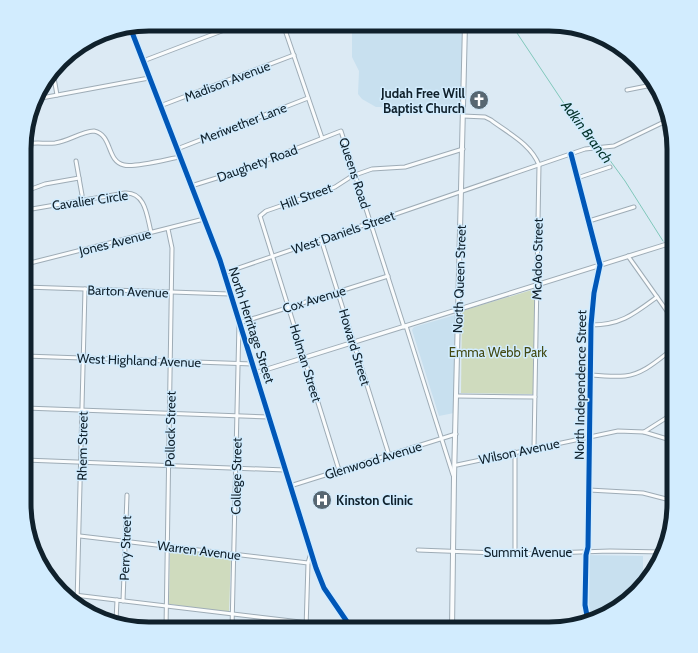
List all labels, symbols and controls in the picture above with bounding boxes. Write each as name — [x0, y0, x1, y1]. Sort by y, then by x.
street label: Madison Avenue — [182, 57, 272, 105]
place label: Judah Free Will Baptist Church — [380, 85, 466, 116]
church icon: Judah Free Will Baptist Church — [468, 89, 490, 111]
water label: Adkin Branch — [557, 96, 616, 167]
street label: Meriwether Lane — [197, 99, 289, 147]
street label: Queens Road — [336, 135, 374, 211]
street label: Daughety Road — [214, 141, 300, 185]
street label: Hill Street — [278, 179, 335, 213]
street label: Cavalier Circle — [51, 187, 129, 213]
street label: West Daniels Street — [289, 207, 397, 257]
street label: McAdoo Street — [528, 217, 546, 300]
street label: North Queen Street — [449, 224, 469, 333]
street label: Jones Avenue — [76, 225, 153, 259]
street label: North Herritage Street — [226, 265, 279, 386]
street label: Barton Avenue — [87, 282, 169, 300]
street label: Cox Avenue — [281, 282, 348, 316]
street label: Howard Street — [336, 307, 374, 388]
street label: North Independence Street — [571, 309, 589, 460]
street label: Holman Street — [287, 322, 326, 404]
park label: Emma Webb Park — [449, 344, 547, 360]
street label: West Highland Avenue — [77, 350, 202, 370]
street label: Pollock Street — [161, 390, 179, 467]
street label: Rhem Street — [73, 411, 91, 481]
street label: Wilson Avenue — [477, 435, 561, 467]
street label: College Street — [227, 437, 245, 515]
street label: Glenwood Avenue — [323, 438, 424, 482]
hospital icon: Kinston Clinic — [311, 489, 333, 511]
place label: Kinston Clinic — [336, 492, 413, 508]
street label: Perry Street — [116, 515, 134, 581]
street label: Warren Avenue — [156, 537, 242, 563]
street label: Summit Avenue — [484, 544, 573, 560]

